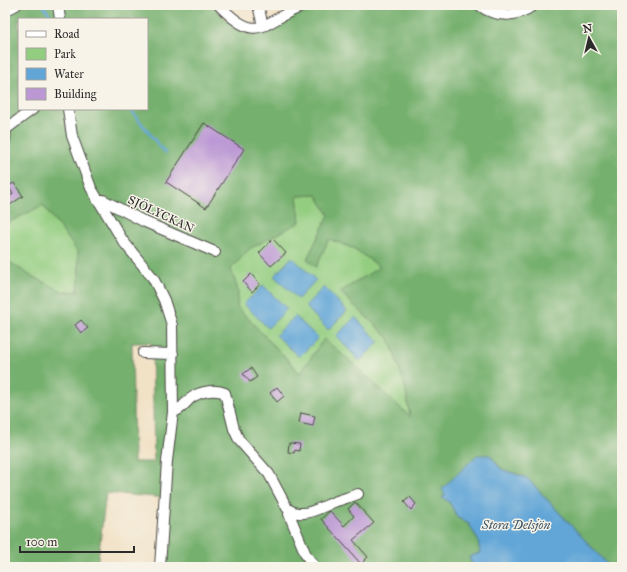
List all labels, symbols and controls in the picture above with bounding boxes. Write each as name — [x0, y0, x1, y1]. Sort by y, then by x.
legend — [18, 18, 148, 110]
north arrow — [569, 18, 609, 58]
text: N — [582, 21, 594, 36]
text: Road — [54, 27, 80, 41]
text: Park — [54, 47, 76, 61]
text: Water — [54, 67, 84, 81]
text: Building — [54, 87, 97, 102]
street label: SJÖLYCKAN — [125, 192, 197, 236]
water label: Stora Delsjön — [481, 517, 550, 533]
scale bar — [20, 528, 134, 554]
text: 100 m — [26, 535, 57, 549]

